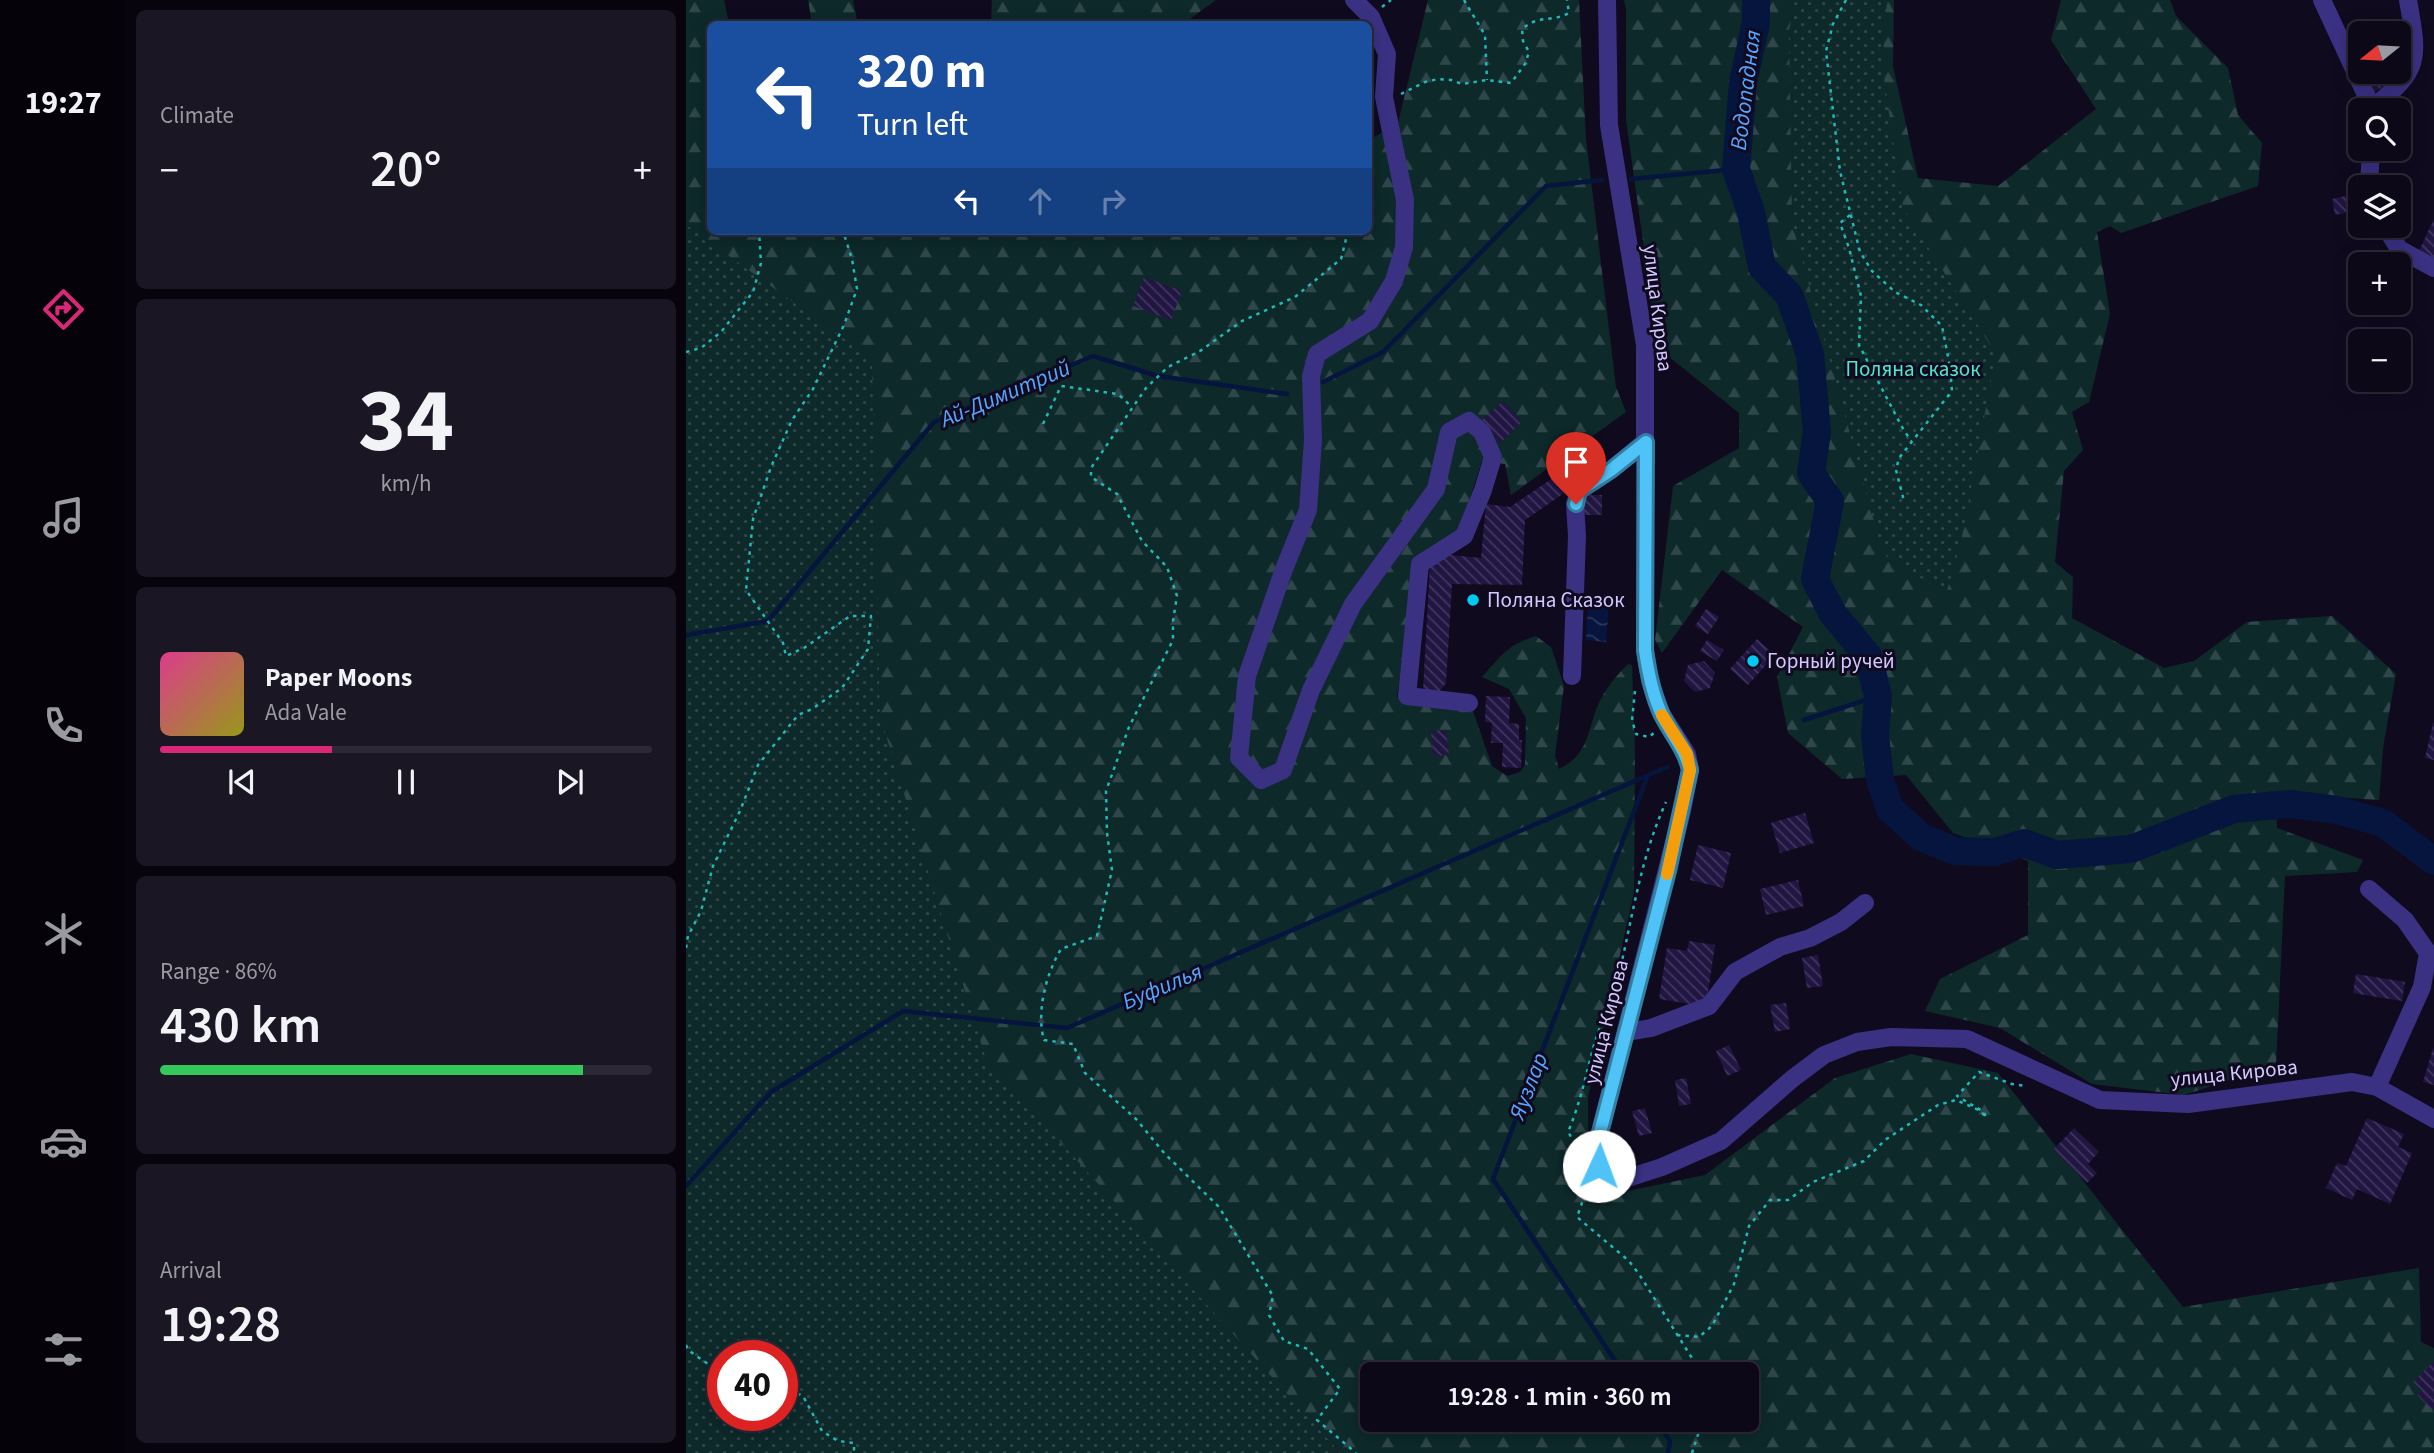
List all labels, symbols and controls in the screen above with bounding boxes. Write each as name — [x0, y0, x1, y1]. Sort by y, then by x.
north arrow — [2348, 21, 2412, 84]
map controls — [2348, 21, 2411, 392]
water label: Водопадная — [1722, 28, 1769, 152]
text: 320 m — [857, 37, 986, 107]
icon: left — [742, 49, 833, 140]
text: 19:27 — [24, 80, 102, 126]
button: search — [2348, 98, 2411, 161]
text: Climate — [160, 99, 234, 132]
text: Turn left — [857, 102, 968, 148]
text: 20° — [370, 133, 442, 207]
text: − — [160, 144, 179, 198]
text: + — [633, 144, 652, 198]
button: layers — [2348, 175, 2411, 238]
icon: left — [948, 182, 986, 220]
icon: ahead — [1021, 182, 1059, 220]
icon: right — [1094, 182, 1132, 220]
street label: улица Кирова — [1635, 243, 1681, 373]
button: + — [2348, 252, 2411, 315]
icon: directions — [39, 285, 88, 334]
button: − — [2348, 329, 2411, 392]
water label: Ай-Димитрий — [933, 351, 1075, 436]
park label: Поляна сказок — [1845, 354, 1981, 384]
text: 34 — [358, 357, 454, 486]
pin — [1546, 432, 1606, 504]
icon: arrive — [1557, 443, 1595, 481]
text: km/h — [380, 467, 432, 500]
icon: music — [39, 493, 88, 542]
place label: Поляна Сказок — [1487, 585, 1625, 615]
marker: Поляна Сказок — [1465, 592, 1481, 608]
place label: Горный ручей — [1767, 646, 1895, 676]
marker: Горный ручей — [1745, 653, 1761, 669]
text: Paper Moons — [265, 659, 412, 696]
text: Ada Vale — [265, 696, 347, 729]
icon: phone — [39, 701, 88, 750]
icon: previous — [223, 763, 261, 801]
icon: pause — [387, 763, 425, 801]
icon: next — [551, 763, 589, 801]
icon: climate — [39, 909, 88, 958]
text: Range · 86% — [160, 955, 277, 988]
water label: Буфилья — [1117, 955, 1207, 1018]
street label: улица Кирова — [1576, 956, 1636, 1088]
text: 430 km — [160, 989, 321, 1063]
water label: Яузлар — [1500, 1048, 1556, 1125]
street label: улица Кирова — [2169, 1051, 2299, 1095]
icon: car — [39, 1117, 88, 1166]
position arrow — [1562, 1129, 1636, 1203]
text: Arrival — [160, 1254, 222, 1287]
text: 19:28 — [160, 1288, 281, 1362]
icon: filters — [39, 1325, 88, 1374]
speed limit sign: 40 — [707, 1340, 798, 1431]
text: 19:28 · 1 min · 360 m — [1447, 1378, 1672, 1415]

